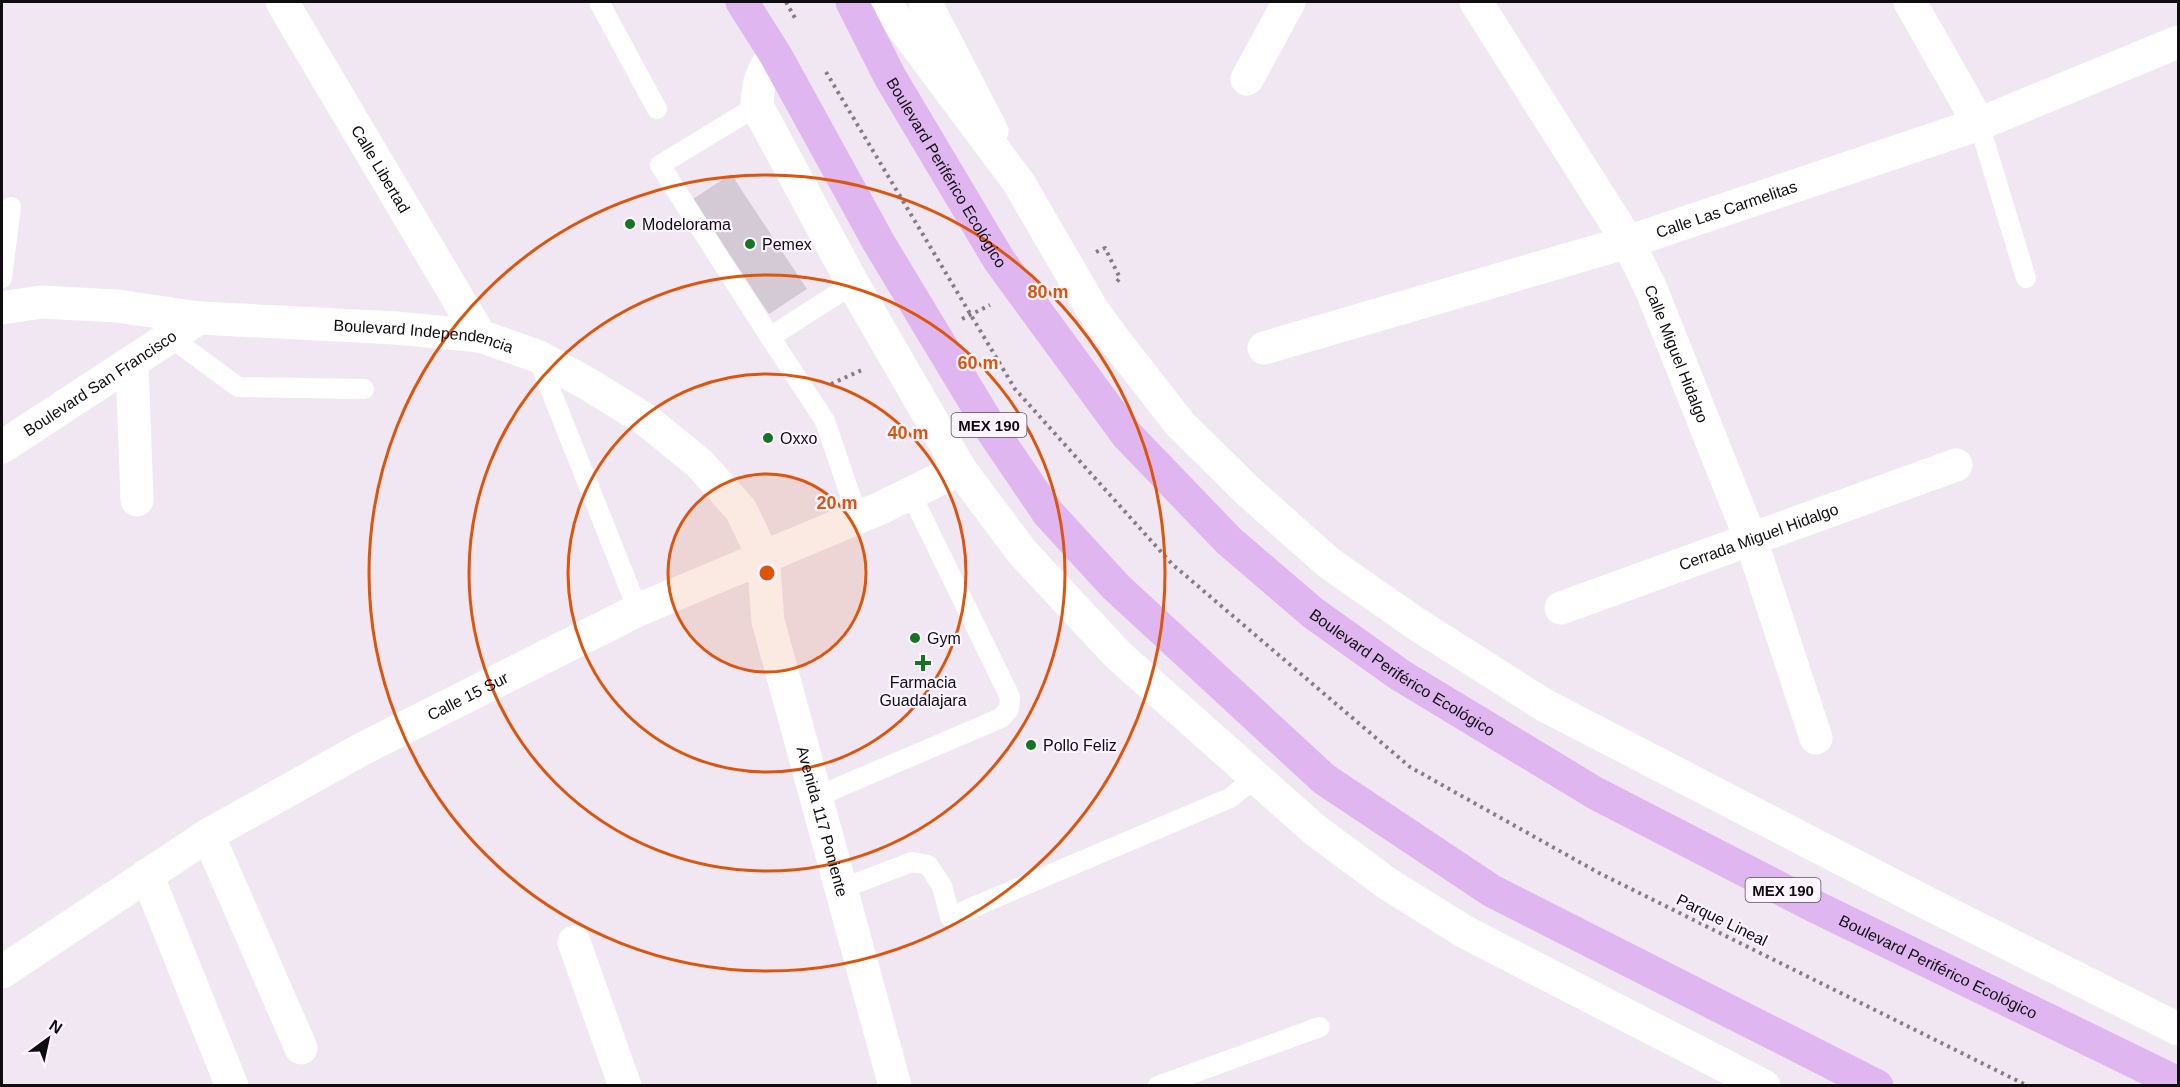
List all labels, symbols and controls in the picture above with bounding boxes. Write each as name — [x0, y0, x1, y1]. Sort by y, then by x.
street label: Boulevard Periférico Ecológico — [884, 74, 1010, 271]
street label: Calle Libertad — [348, 122, 413, 216]
street label: Calle Las Carmelitas — [1654, 177, 1799, 240]
place label: Modelorama — [642, 216, 731, 233]
marker: Modelorama — [623, 217, 637, 231]
place label: Pemex — [762, 236, 812, 253]
marker: Pemex — [743, 237, 757, 251]
text: 80 m — [1027, 282, 1069, 302]
street label: Calle Miguel Hidalgo — [1642, 282, 1712, 425]
street label: Boulevard Independencia — [333, 316, 516, 356]
street label: Boulevard San Francisco — [20, 327, 179, 439]
text: 60 m — [957, 353, 999, 373]
road number: MEX 190 — [952, 413, 1026, 437]
text: 40 m — [887, 423, 929, 443]
place label: Oxxo — [780, 430, 817, 447]
marker: Oxxo — [761, 431, 775, 445]
text: 20 m — [816, 493, 858, 513]
street label: Cerrada Miguel Hidalgo — [1676, 500, 1841, 573]
centre of rings — [757, 563, 777, 583]
street label: Boulevard Periférico Ecológico — [1307, 605, 1498, 739]
place label: Gym — [927, 630, 961, 647]
marker: Gym — [908, 631, 922, 645]
marker: Farmacia Guadalajara — [916, 656, 930, 670]
street label: Calle 15 Sur — [424, 668, 511, 723]
place label: Farmacia Guadalajara — [879, 674, 967, 709]
place label: Pollo Feliz — [1043, 737, 1117, 754]
marker: Pollo Feliz — [1024, 738, 1038, 752]
street label: Avenida 117 Poniente — [794, 744, 851, 898]
road number: MEX 190 — [1746, 878, 1820, 902]
street label: Parque Lineal — [1674, 891, 1770, 949]
street label: Boulevard Periférico Ecológico — [1836, 911, 2040, 1022]
north arrow — [18, 1009, 78, 1069]
text: N — [46, 1017, 65, 1037]

